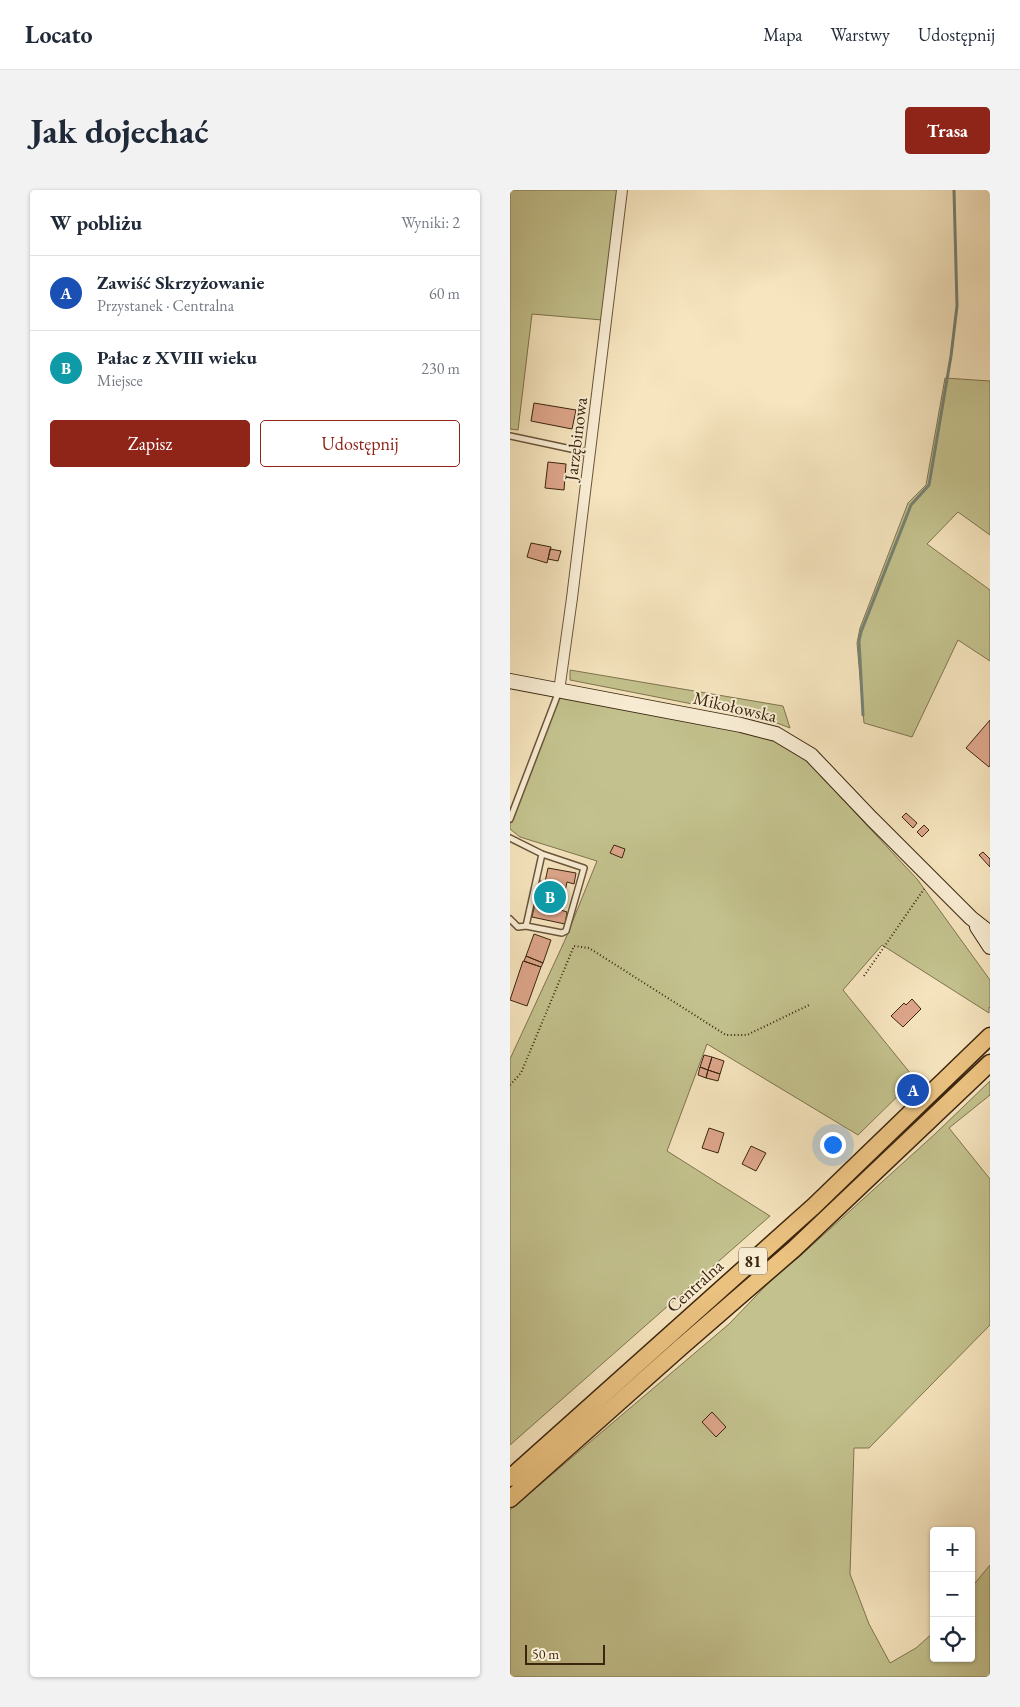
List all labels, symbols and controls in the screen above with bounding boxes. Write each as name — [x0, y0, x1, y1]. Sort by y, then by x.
text: Locato — [25, 19, 93, 50]
text: Mapa — [763, 23, 802, 46]
text: Warstwy — [830, 23, 890, 46]
text: Udostępnij — [918, 23, 995, 46]
button: Trasa — [905, 107, 990, 154]
text: Jak dojechać — [30, 108, 209, 153]
text: W pobliżu — [50, 209, 142, 236]
text: Wyniki: 2 — [401, 212, 460, 233]
text: Zawiść Skrzyżowanie — [97, 270, 264, 295]
text: A — [60, 283, 72, 304]
text: 60 m — [429, 283, 460, 304]
text: Przystanek · Centralna — [97, 295, 234, 316]
text: Pałac z XVIII wieku — [97, 345, 257, 370]
text: B — [61, 358, 71, 379]
text: 230 m — [421, 358, 460, 379]
text: Miejsce — [97, 370, 143, 391]
street label: Jarzębinowa — [559, 395, 592, 484]
button: Zapisz — [50, 420, 250, 467]
button: Udostępnij — [260, 420, 460, 467]
street label: Mikołowska — [691, 686, 780, 727]
pin: B — [534, 878, 566, 916]
pin: A — [897, 1071, 929, 1109]
your location — [820, 1132, 846, 1158]
road number: 81 — [739, 1248, 767, 1274]
street label: Centralna — [661, 1253, 729, 1317]
map controls — [930, 1527, 975, 1662]
button: + — [930, 1527, 975, 1572]
button: − — [930, 1572, 975, 1617]
button: locate — [930, 1617, 975, 1662]
scale bar — [525, 1642, 605, 1665]
text: 50 m — [532, 1645, 559, 1663]

